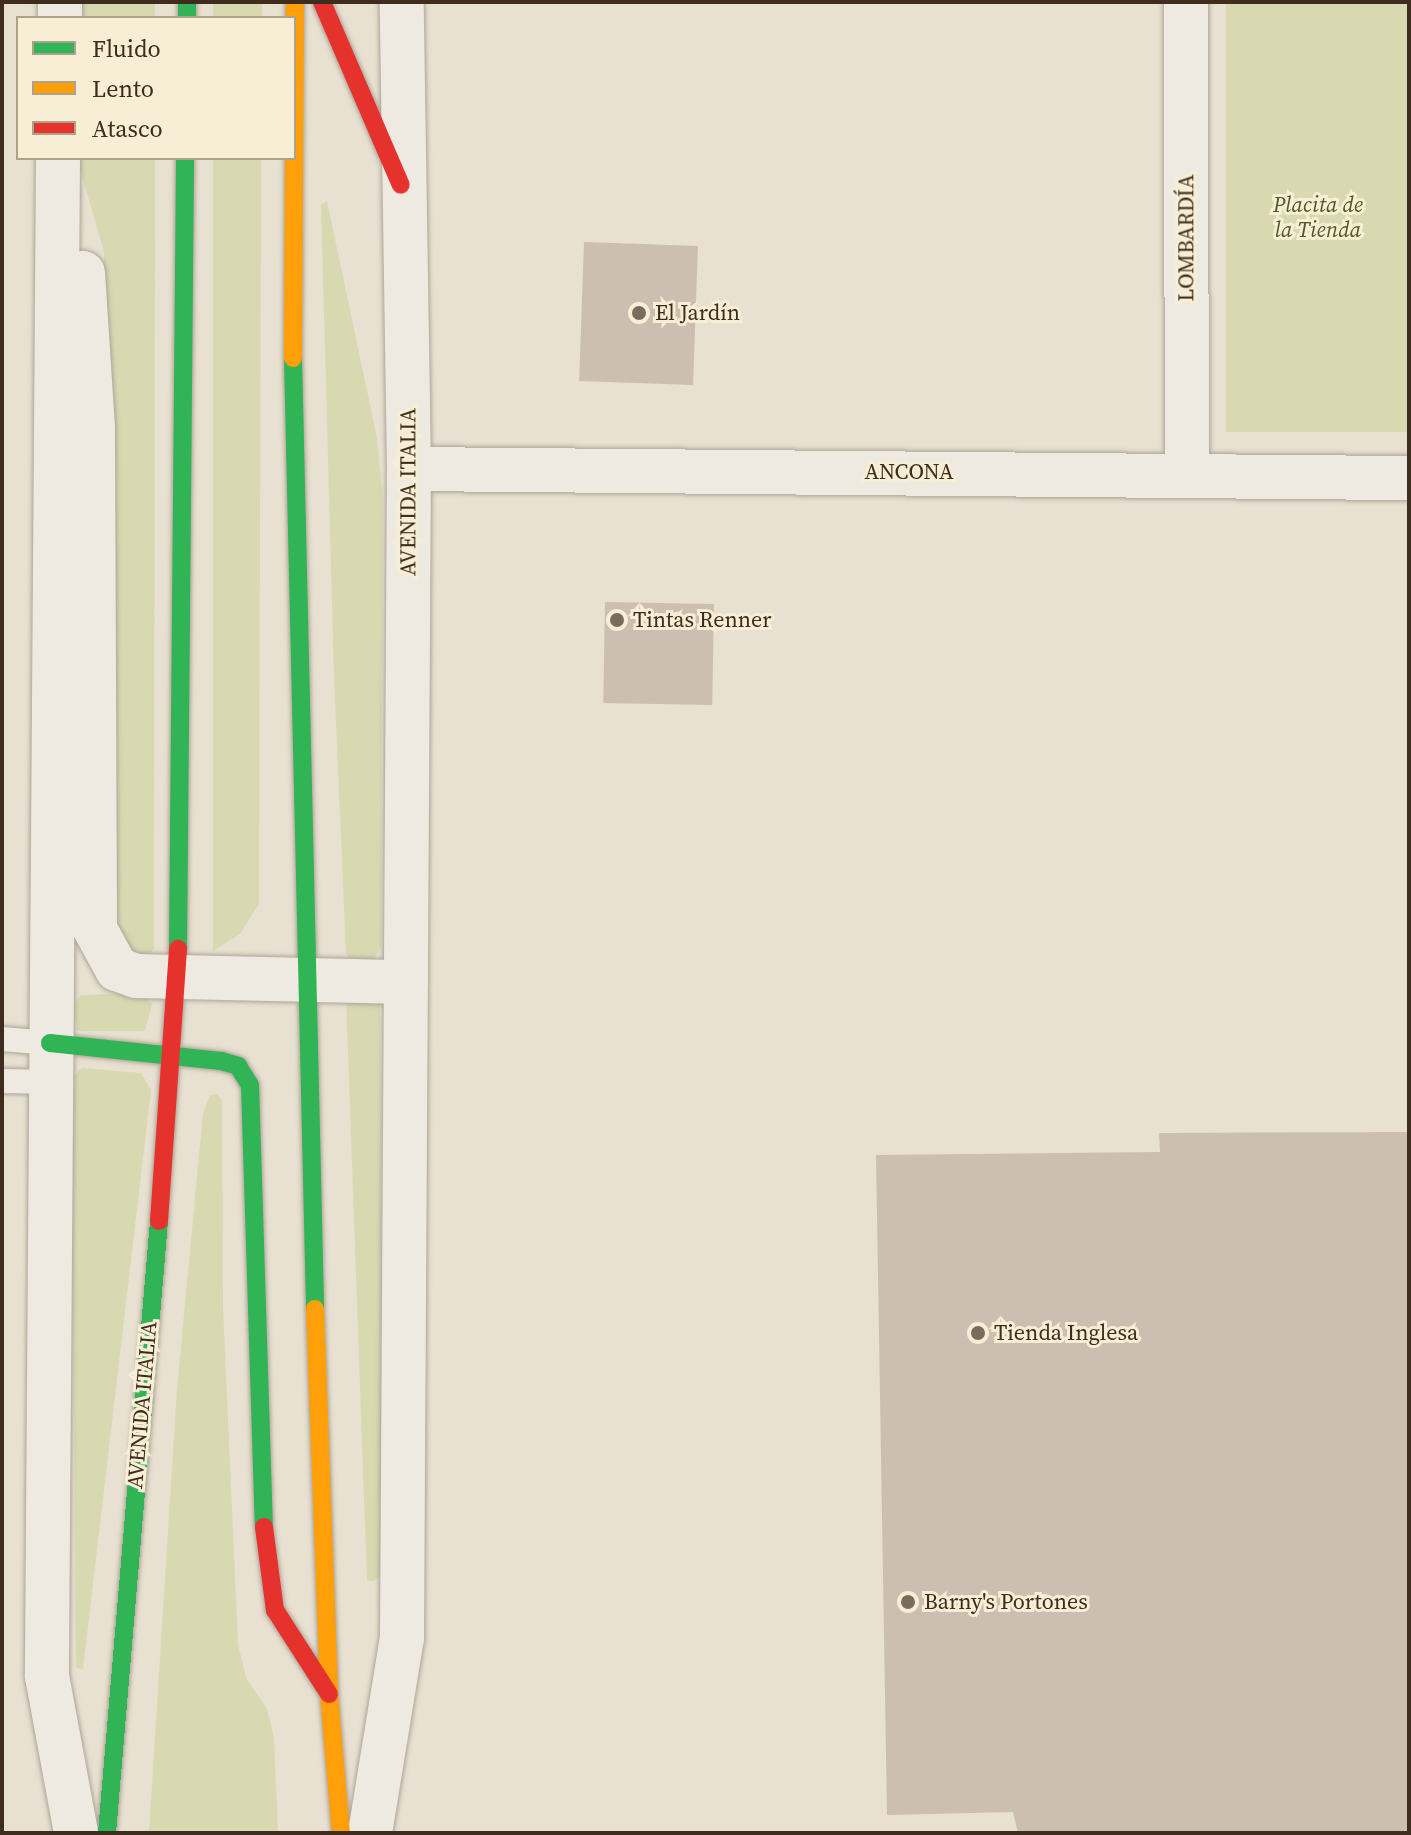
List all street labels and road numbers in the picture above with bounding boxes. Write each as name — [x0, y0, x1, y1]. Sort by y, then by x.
street label: LOMBARDÍA — [1173, 174, 1199, 302]
street label: AVENIDA ITALIA — [395, 408, 421, 576]
street label: ANCONA — [865, 459, 953, 485]
street label: AVENIDA ITALIA — [122, 1320, 162, 1490]

